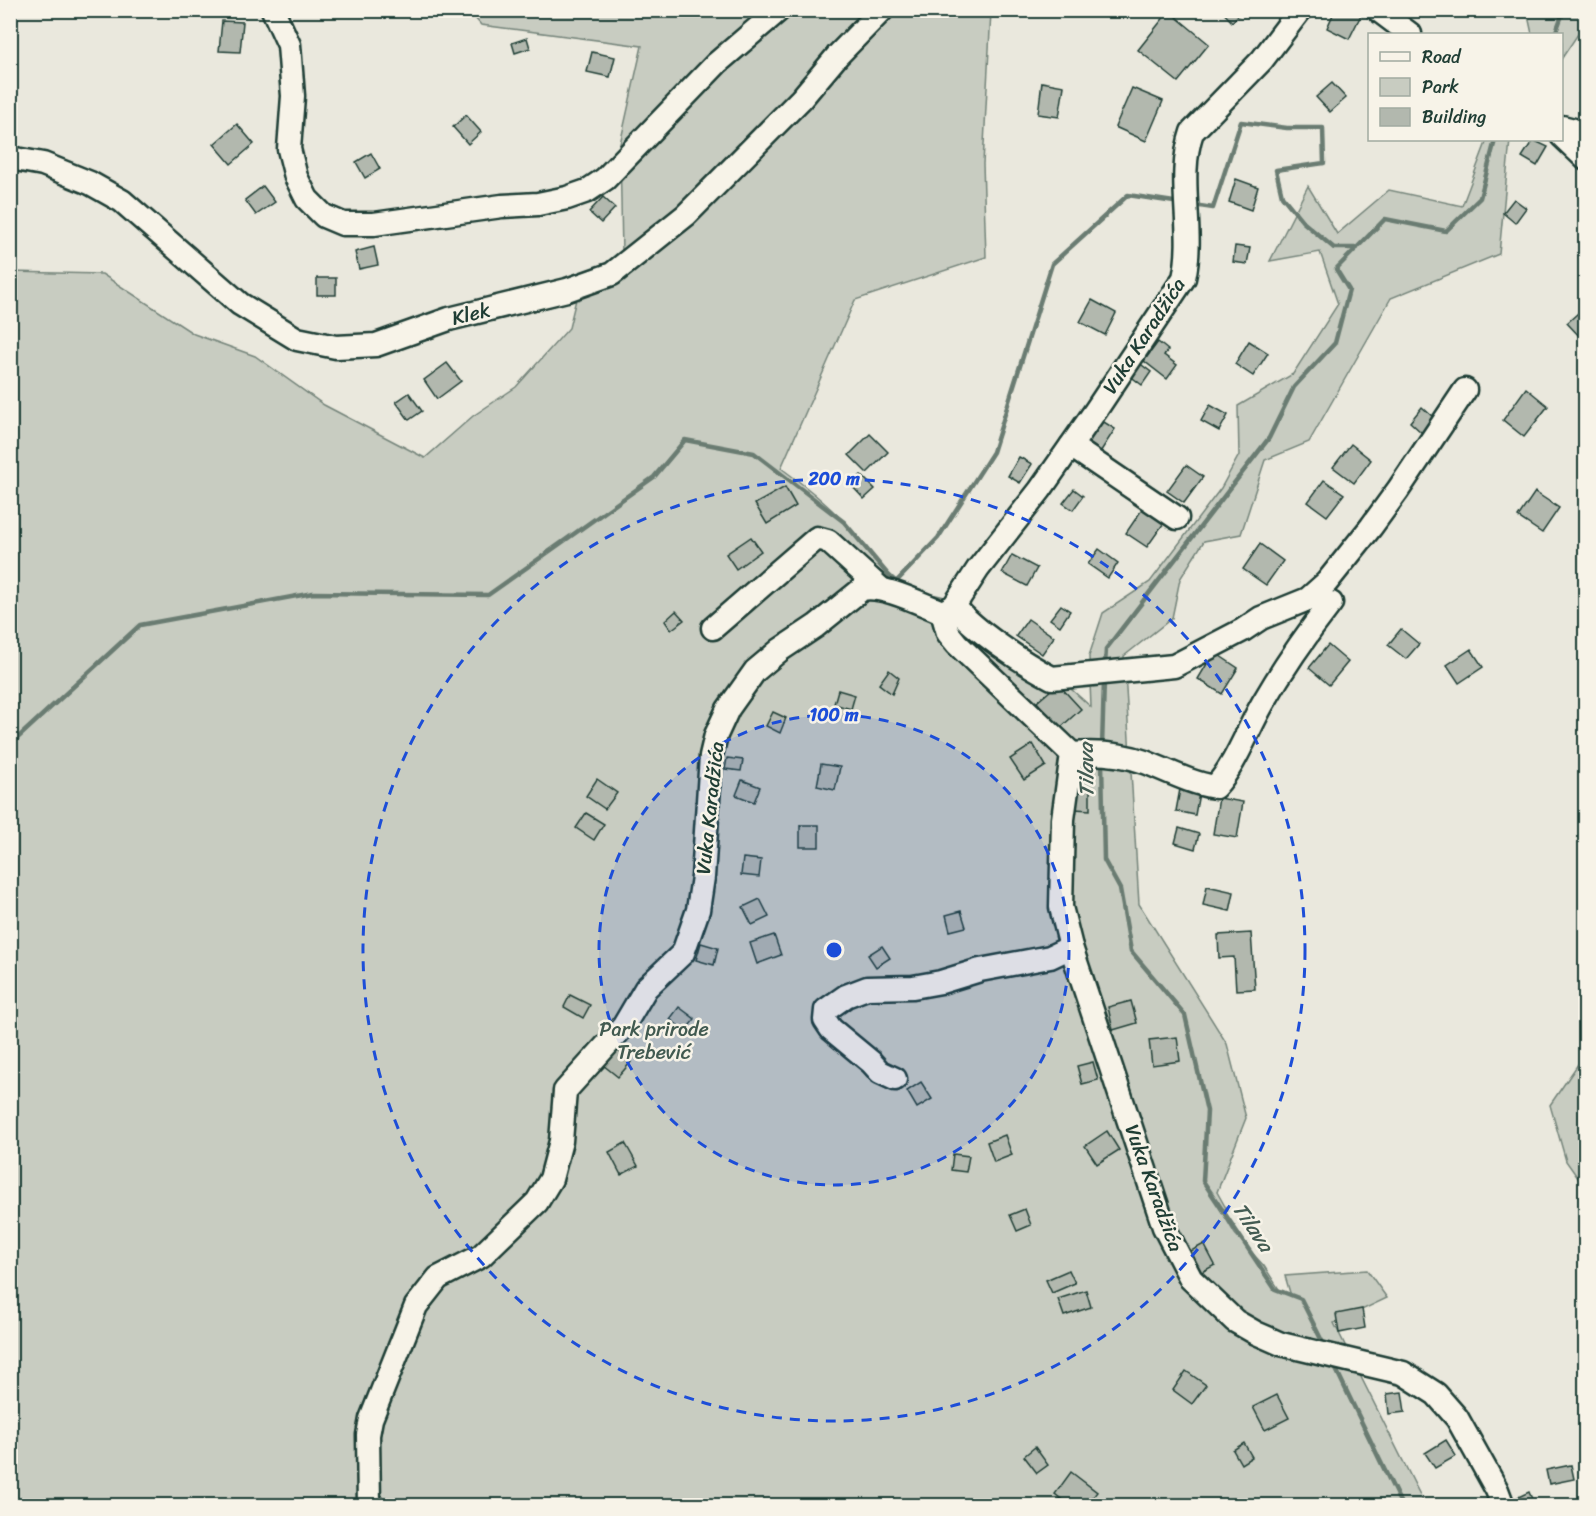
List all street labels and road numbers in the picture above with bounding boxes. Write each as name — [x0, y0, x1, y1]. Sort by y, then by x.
street label: Vuka Karadžića — [1093, 271, 1195, 401]
street label: Klek — [448, 292, 494, 336]
street label: Vuka Karadžića — [686, 740, 734, 876]
street label: Vuka Karadžića — [1115, 1119, 1193, 1257]

